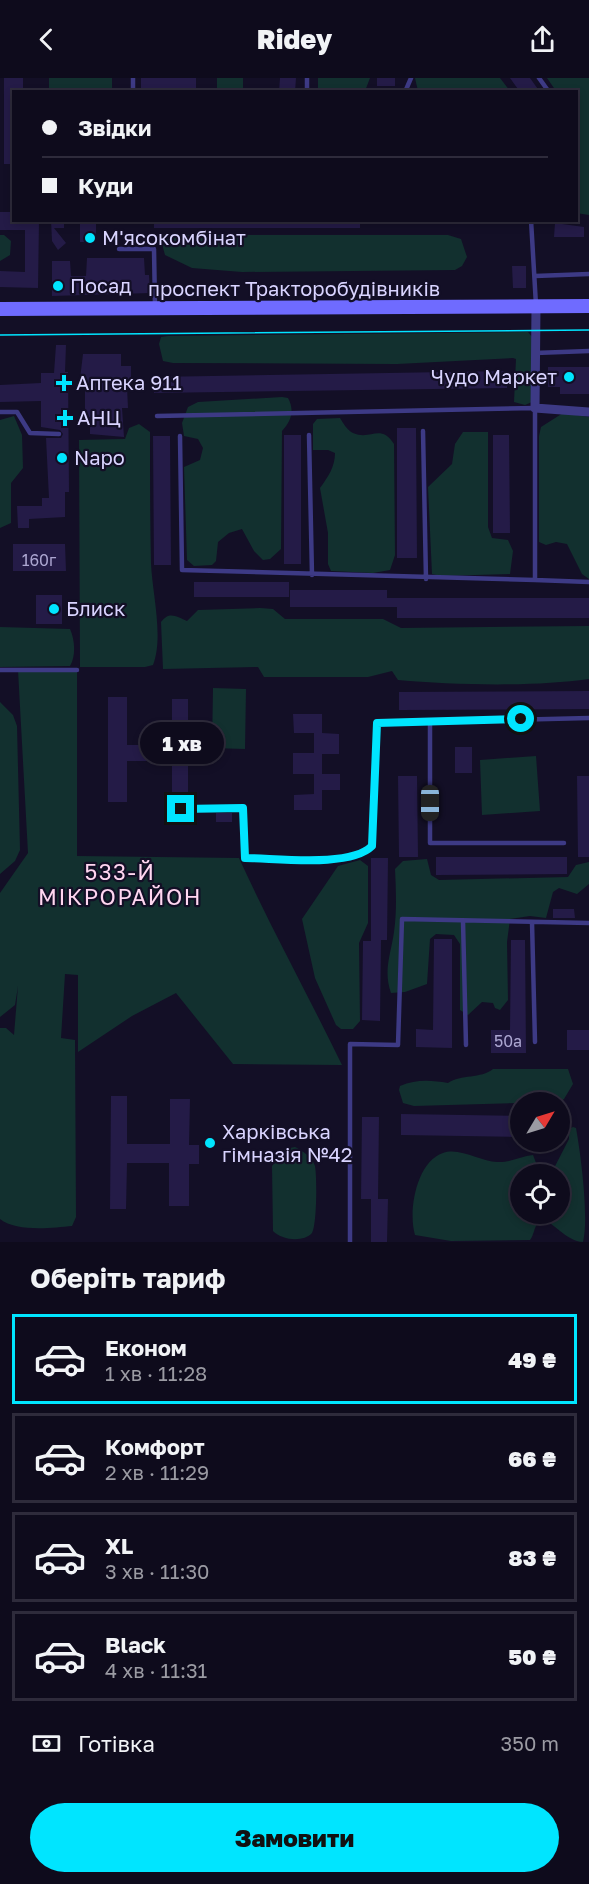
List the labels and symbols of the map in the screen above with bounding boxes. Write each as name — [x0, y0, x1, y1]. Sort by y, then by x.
place label: М'ясокомбінат — [102, 225, 246, 249]
marker: М'ясокомбінат — [83, 231, 97, 245]
place label: Посад — [70, 273, 131, 297]
street label: проспект Тракторобудівників — [148, 276, 440, 300]
marker: Посад — [51, 279, 65, 293]
place label: Чудо Маркет — [431, 364, 557, 388]
place label: Аптека 911 — [76, 370, 182, 394]
marker: Чудо Маркет — [562, 370, 576, 384]
marker: Аптека 911 — [57, 376, 71, 390]
place label: АНЦ — [77, 405, 121, 429]
marker: АНЦ — [58, 411, 72, 425]
place label: Napo — [74, 445, 125, 469]
marker: Napo — [55, 451, 69, 465]
house number: 160г — [22, 550, 57, 570]
place label: Блиск — [66, 596, 125, 620]
marker: Блиск — [47, 602, 61, 616]
route start — [507, 705, 534, 732]
callout: 1 хв — [139, 722, 223, 764]
car — [421, 785, 439, 821]
route end — [167, 795, 194, 822]
district label: 533-Й МІКРОРАЙОН — [38, 858, 202, 910]
house number: 50а — [494, 1031, 522, 1051]
north arrow — [510, 1092, 570, 1152]
place label: Харківська гімназія №42 — [222, 1119, 352, 1166]
marker: Харківська гімназія №42 — [203, 1136, 217, 1150]

